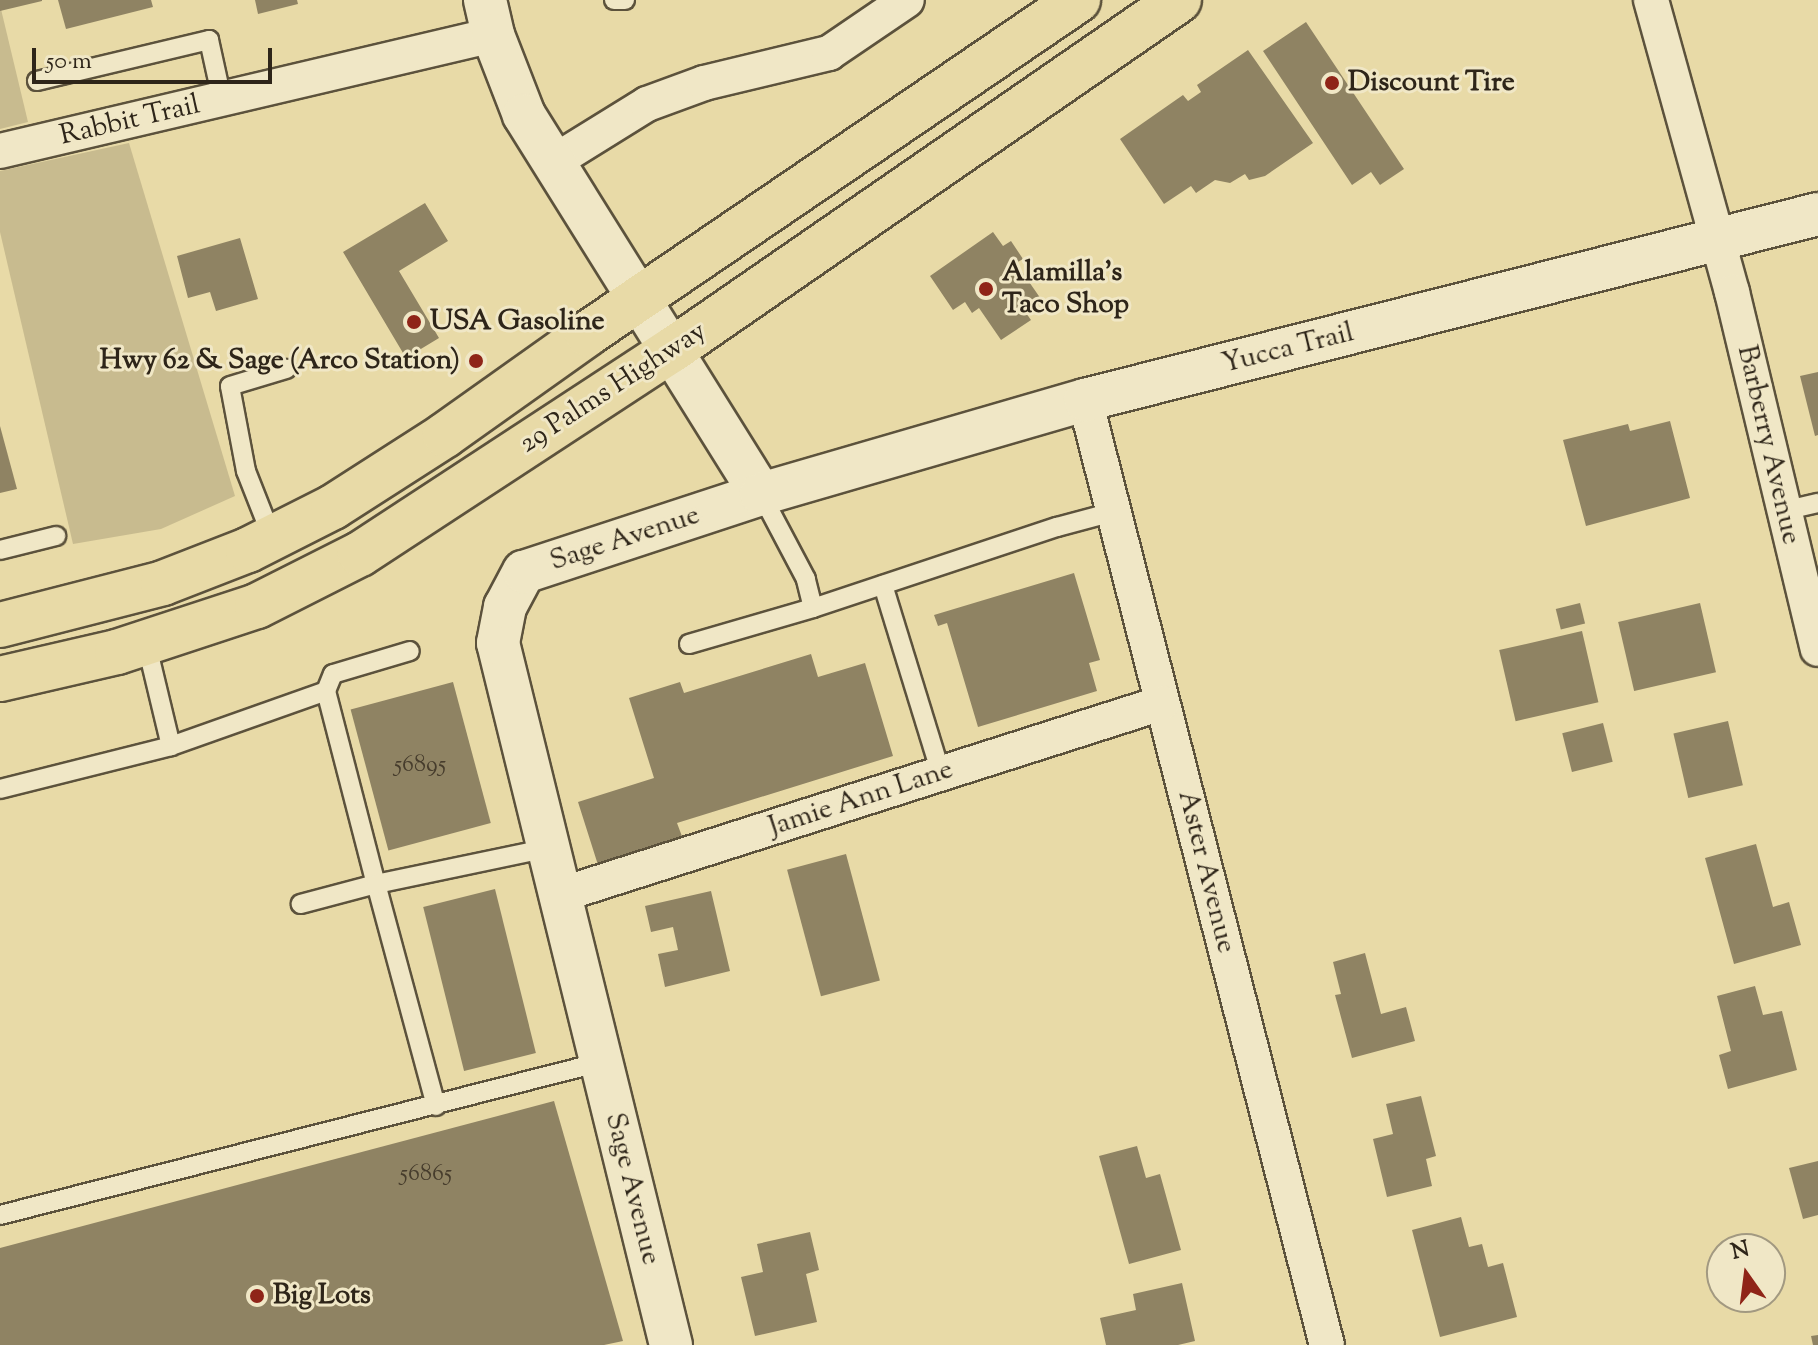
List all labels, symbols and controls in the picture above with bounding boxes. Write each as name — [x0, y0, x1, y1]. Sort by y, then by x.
scale bar — [36, 32, 276, 82]
text: 50 m — [46, 45, 92, 79]
place label: Discount Tire — [1348, 66, 1515, 100]
marker: Discount Tire — [1323, 74, 1341, 92]
street label: Rabbit Trail — [57, 89, 203, 153]
place label: Alamilla's Taco Shop — [1002, 256, 1129, 322]
marker: Alamilla's Taco Shop — [977, 280, 995, 298]
place label: USA Gasoline — [430, 305, 604, 339]
marker: USA Gasoline — [405, 313, 423, 331]
street label: 29 Palms Highway — [513, 315, 713, 461]
street label: Yucca Trail — [1219, 316, 1357, 382]
street label: Barberry Avenue — [1729, 342, 1807, 548]
place label: Hwy 62 & Sage (Arco Station) — [100, 344, 460, 378]
marker: Hwy 62 & Sage (Arco Station) — [467, 352, 485, 370]
street label: Sage Avenue — [546, 499, 704, 579]
house number: 56895 — [394, 752, 446, 780]
street label: Jamie Ann Lane — [765, 753, 957, 845]
street label: Aster Avenue — [1170, 787, 1242, 957]
street label: Sage Avenue — [597, 1110, 667, 1268]
house number: 56865 — [400, 1161, 452, 1189]
north arrow — [1706, 1233, 1786, 1313]
text: N — [1728, 1234, 1753, 1269]
place label: Big Lots — [273, 1279, 371, 1313]
marker: Big Lots — [248, 1287, 266, 1305]

